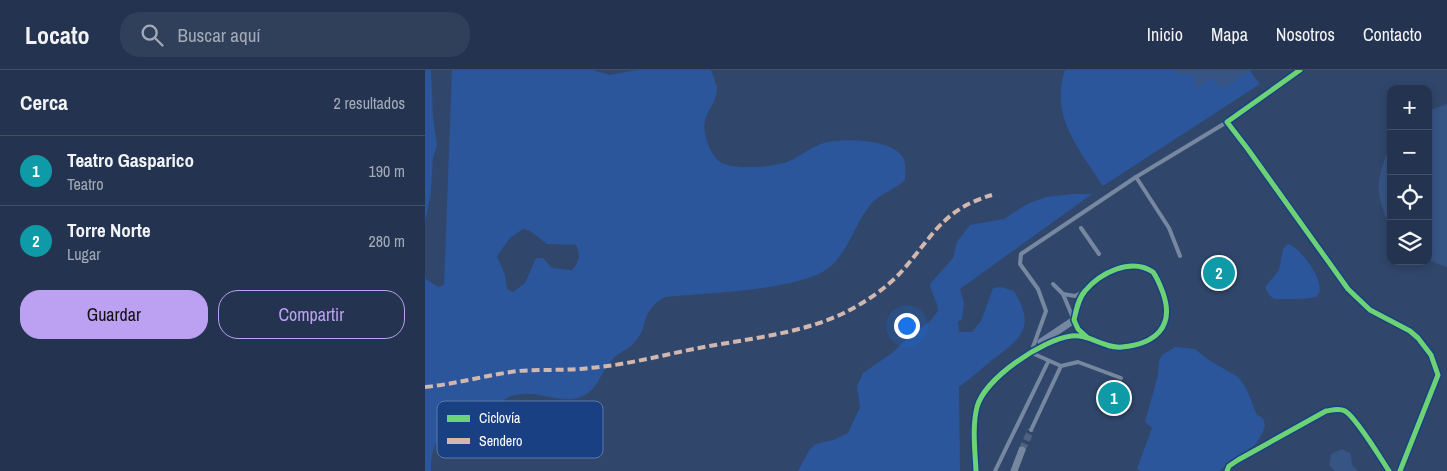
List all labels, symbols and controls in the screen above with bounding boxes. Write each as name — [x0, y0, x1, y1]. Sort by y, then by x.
search box — [120, 12, 470, 57]
text: Locato — [25, 19, 90, 51]
icon: search — [138, 21, 166, 49]
text: Buscar aquí — [178, 22, 261, 48]
text: Inicio — [1147, 22, 1183, 47]
text: Mapa — [1211, 22, 1248, 47]
text: Nosotros — [1276, 22, 1335, 47]
text: Contacto — [1363, 22, 1422, 47]
map controls — [1387, 85, 1432, 265]
button: + — [1387, 85, 1432, 130]
text: Cerca — [20, 88, 68, 117]
text: 2 resultados — [334, 92, 405, 114]
button: − — [1387, 130, 1432, 175]
text: Teatro Gasparico — [67, 147, 194, 173]
text: 1 — [32, 160, 40, 182]
text: 190 m — [369, 160, 405, 182]
text: Teatro — [67, 173, 103, 195]
button: locate — [1387, 175, 1432, 220]
text: Torre Norte — [67, 217, 151, 243]
button: layers — [1387, 220, 1432, 265]
text: 2 — [32, 230, 40, 252]
text: 280 m — [369, 230, 405, 252]
text: Lugar — [67, 243, 101, 265]
pin: 2 — [1203, 254, 1235, 292]
button: Guardar — [20, 290, 208, 339]
button: Compartir — [218, 290, 405, 339]
your location — [894, 313, 920, 339]
pin: 1 — [1098, 379, 1130, 417]
legend — [437, 401, 603, 458]
text: Ciclovía — [479, 409, 521, 427]
text: Sendero — [479, 432, 522, 450]

